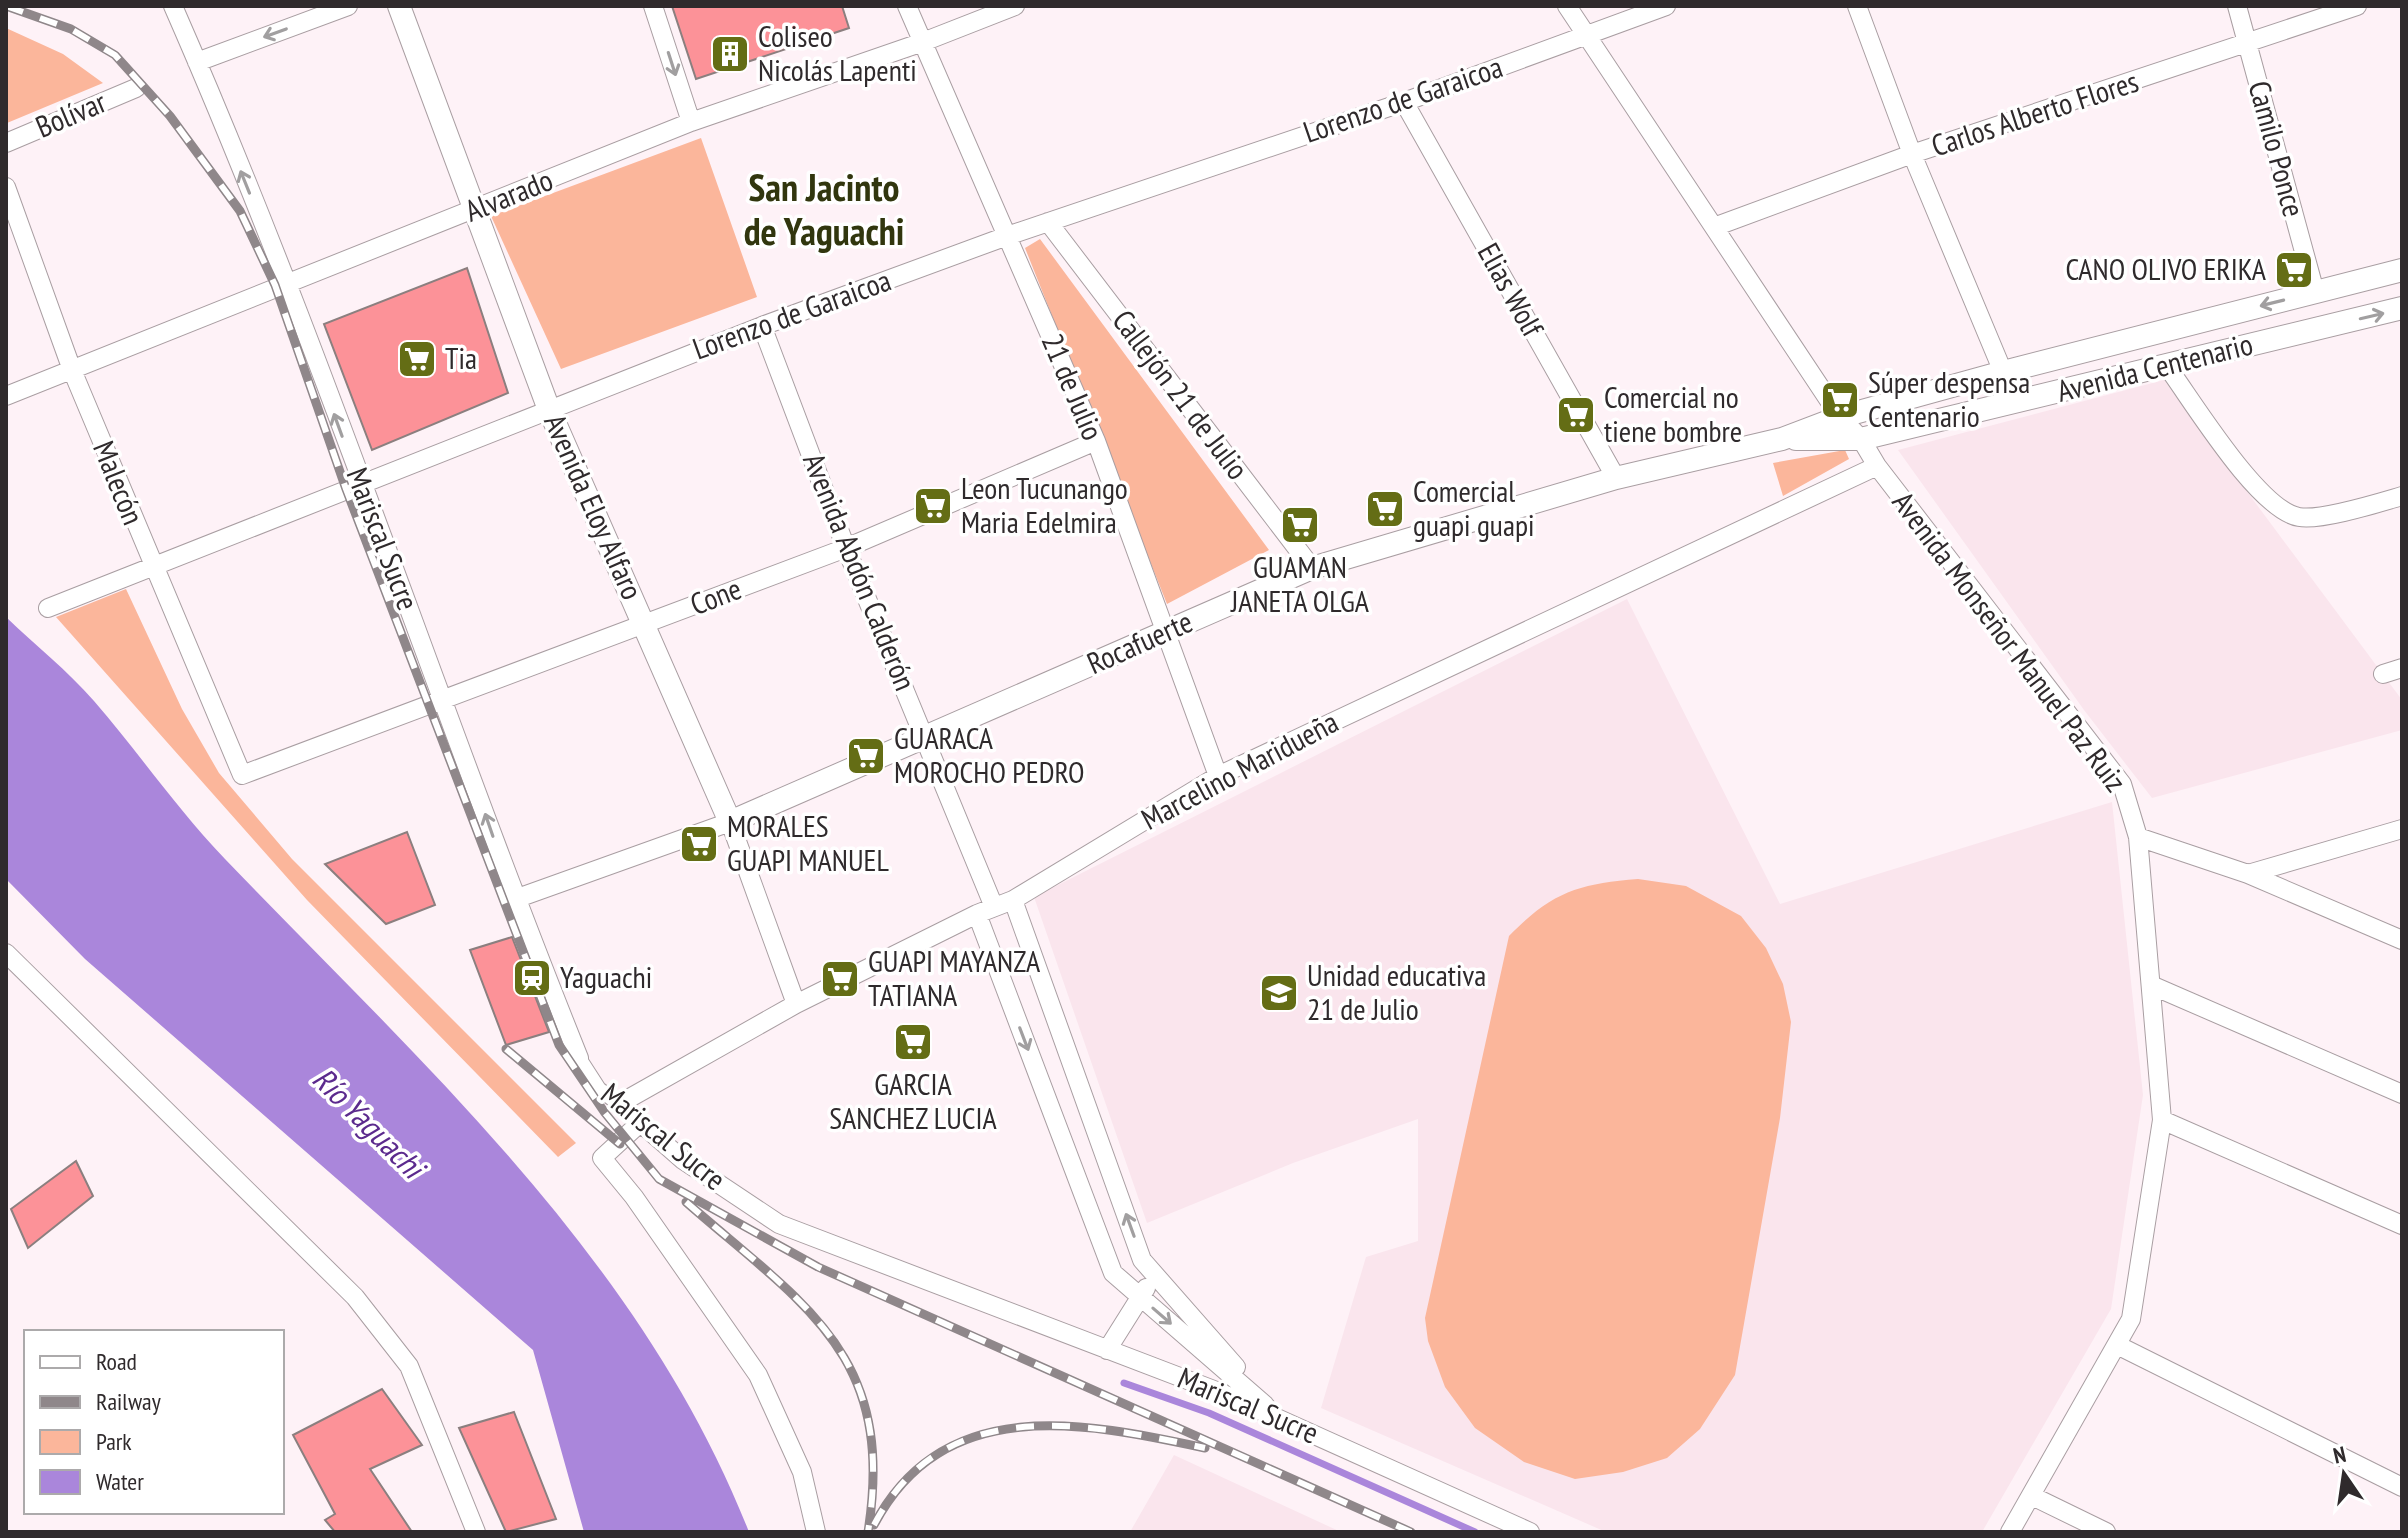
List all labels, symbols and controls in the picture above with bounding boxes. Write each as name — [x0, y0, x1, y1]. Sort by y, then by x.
place label: Coliseo Nicolás Lapenti — [758, 16, 917, 89]
one-way arrow — [263, 27, 288, 41]
building icon: Coliseo Nicolás Lapenti — [709, 33, 751, 75]
street label: Lorenzo de Garaicoa — [1298, 46, 1507, 151]
one-way arrow — [666, 51, 680, 76]
street label: Carlos Alberto Flores — [1926, 61, 2143, 164]
street label: Camilo Ponce — [2241, 76, 2314, 221]
street label: Bolívar — [29, 81, 112, 146]
street label: Alvarado — [459, 159, 558, 230]
district label: San Jacinto de Yaguachi — [744, 162, 904, 255]
one-way arrow — [237, 170, 251, 195]
street label: Elias Wolf — [1470, 236, 1554, 344]
place label: CANO OLIVO ERIKA — [2065, 249, 2267, 288]
supermarket icon: CANO OLIVO ERIKA — [2273, 249, 2315, 291]
street label: Lorenzo de Garaicoa — [687, 260, 896, 367]
one-way arrow — [2260, 297, 2286, 312]
street label: Callejón 21 de Julio — [1105, 302, 1258, 487]
one-way arrow — [2358, 307, 2384, 322]
street label: Avenida Centenario — [2053, 323, 2256, 410]
street label: 21 de Julio — [1034, 327, 1113, 445]
supermarket icon: Tia — [396, 338, 438, 380]
place label: Tia — [445, 338, 477, 377]
place label: Súper despensa Centenario — [1868, 362, 2030, 435]
place label: Comercial no tiene bombre — [1604, 377, 1742, 450]
supermarket icon: Súper despensa Centenario — [1819, 379, 1861, 421]
supermarket icon: Comercial no tiene bombre — [1555, 394, 1597, 436]
street label: Avenida Eloy Alfaro — [536, 408, 653, 605]
one-way arrow — [330, 413, 344, 438]
street label: Malecón — [85, 435, 154, 530]
street label: Avenida Abdón Calderón — [795, 447, 926, 696]
street label: Mariscal Sucre — [338, 462, 428, 615]
place label: Leon Tucunango Maria Edelmira — [961, 468, 1128, 541]
place label: Comercial guapi guapi — [1413, 471, 1534, 544]
street label: Avenida Monseñor Manuel Paz Ruiz — [1885, 483, 2136, 799]
supermarket icon: Leon Tucunango Maria Edelmira — [912, 485, 954, 527]
supermarket icon: Comercial guapi guapi — [1364, 488, 1406, 530]
supermarket icon: GUAMAN JANETA OLGA — [1279, 504, 1321, 546]
place label: GUAMAN JANETA OLGA — [1230, 547, 1370, 620]
street label: Cone — [684, 568, 746, 623]
street label: Rocafuerte — [1081, 601, 1198, 682]
street label: Marcelino Maridueña — [1134, 701, 1344, 838]
place label: GUARACA MOROCHO PEDRO — [894, 718, 1084, 791]
supermarket icon: GUARACA MOROCHO PEDRO — [845, 735, 887, 777]
place label: MORALES GUAPI MANUEL — [727, 806, 889, 879]
one-way arrow — [481, 813, 495, 838]
supermarket icon: MORALES GUAPI MANUEL — [678, 823, 720, 865]
place label: GUAPI MAYANZA TATIANA — [868, 941, 1041, 1014]
place label: Unidad educativa 21 de Julio — [1307, 955, 1486, 1028]
station icon: Yaguachi — [511, 957, 553, 999]
place label: Yaguachi — [560, 957, 652, 996]
supermarket icon: GUAPI MAYANZA TATIANA — [819, 958, 861, 1000]
school or university icon: Unidad educativa 21 de Julio — [1258, 972, 1300, 1014]
supermarket icon: GARCIA SANCHEZ LUCIA — [892, 1021, 934, 1063]
one-way arrow — [1018, 1026, 1032, 1051]
water label: Río Yaguachi — [304, 1058, 436, 1190]
place label: GARCIA SANCHEZ LUCIA — [829, 1064, 998, 1137]
street label: Mariscal Sucre — [594, 1074, 734, 1198]
one-way arrow — [1121, 1213, 1136, 1238]
one-way arrow — [1152, 1307, 1172, 1325]
legend — [24, 1330, 284, 1514]
text: Road — [96, 1346, 137, 1377]
street label: Mariscal Sucre — [1172, 1358, 1325, 1452]
text: Railway — [96, 1386, 161, 1417]
text: Park — [96, 1426, 132, 1457]
north arrow — [2304, 1434, 2384, 1514]
text: N — [2331, 1440, 2348, 1469]
text: Water — [96, 1466, 144, 1497]

